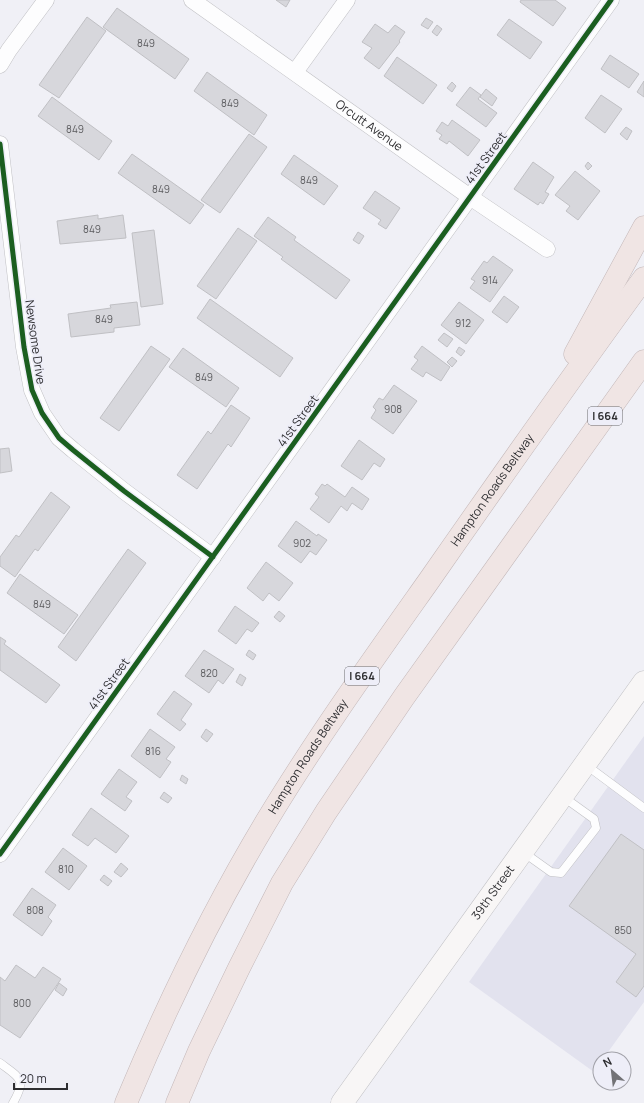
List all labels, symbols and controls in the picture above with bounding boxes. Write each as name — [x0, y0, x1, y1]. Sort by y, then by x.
house number: 849 — [137, 36, 155, 50]
street label: Orcutt Avenue — [332, 95, 407, 155]
house number: 849 — [221, 96, 239, 110]
house number: 849 — [66, 122, 84, 136]
street label: 41st Street — [461, 128, 510, 187]
house number: 849 — [300, 173, 318, 187]
house number: 849 — [152, 182, 170, 196]
house number: 849 — [83, 222, 101, 236]
house number: 914 — [482, 273, 498, 287]
street label: Newsome Drive — [21, 299, 50, 385]
house number: 849 — [95, 312, 113, 326]
house number: 912 — [455, 316, 471, 330]
house number: 849 — [195, 370, 213, 384]
street label: 41st Street — [273, 391, 322, 450]
house number: 908 — [384, 402, 402, 416]
road number: I 664 — [588, 407, 622, 425]
street label: Hampton Roads Beltway — [446, 430, 538, 550]
house number: 902 — [293, 536, 311, 550]
house number: 849 — [33, 597, 51, 611]
street label: 41st Street — [84, 654, 133, 713]
house number: 820 — [200, 666, 218, 680]
road number: I 664 — [345, 667, 379, 685]
street label: Hampton Roads Beltway — [264, 695, 352, 817]
house number: 816 — [145, 744, 161, 758]
street label: 39th Street — [467, 861, 518, 923]
house number: 810 — [58, 862, 74, 876]
house number: 808 — [26, 903, 44, 917]
house number: 850 — [614, 923, 632, 937]
house number: 800 — [13, 996, 31, 1010]
north arrow — [592, 1051, 632, 1091]
text: N — [600, 1053, 614, 1070]
scale bar — [14, 1065, 67, 1091]
text: 20 m — [20, 1070, 47, 1087]

